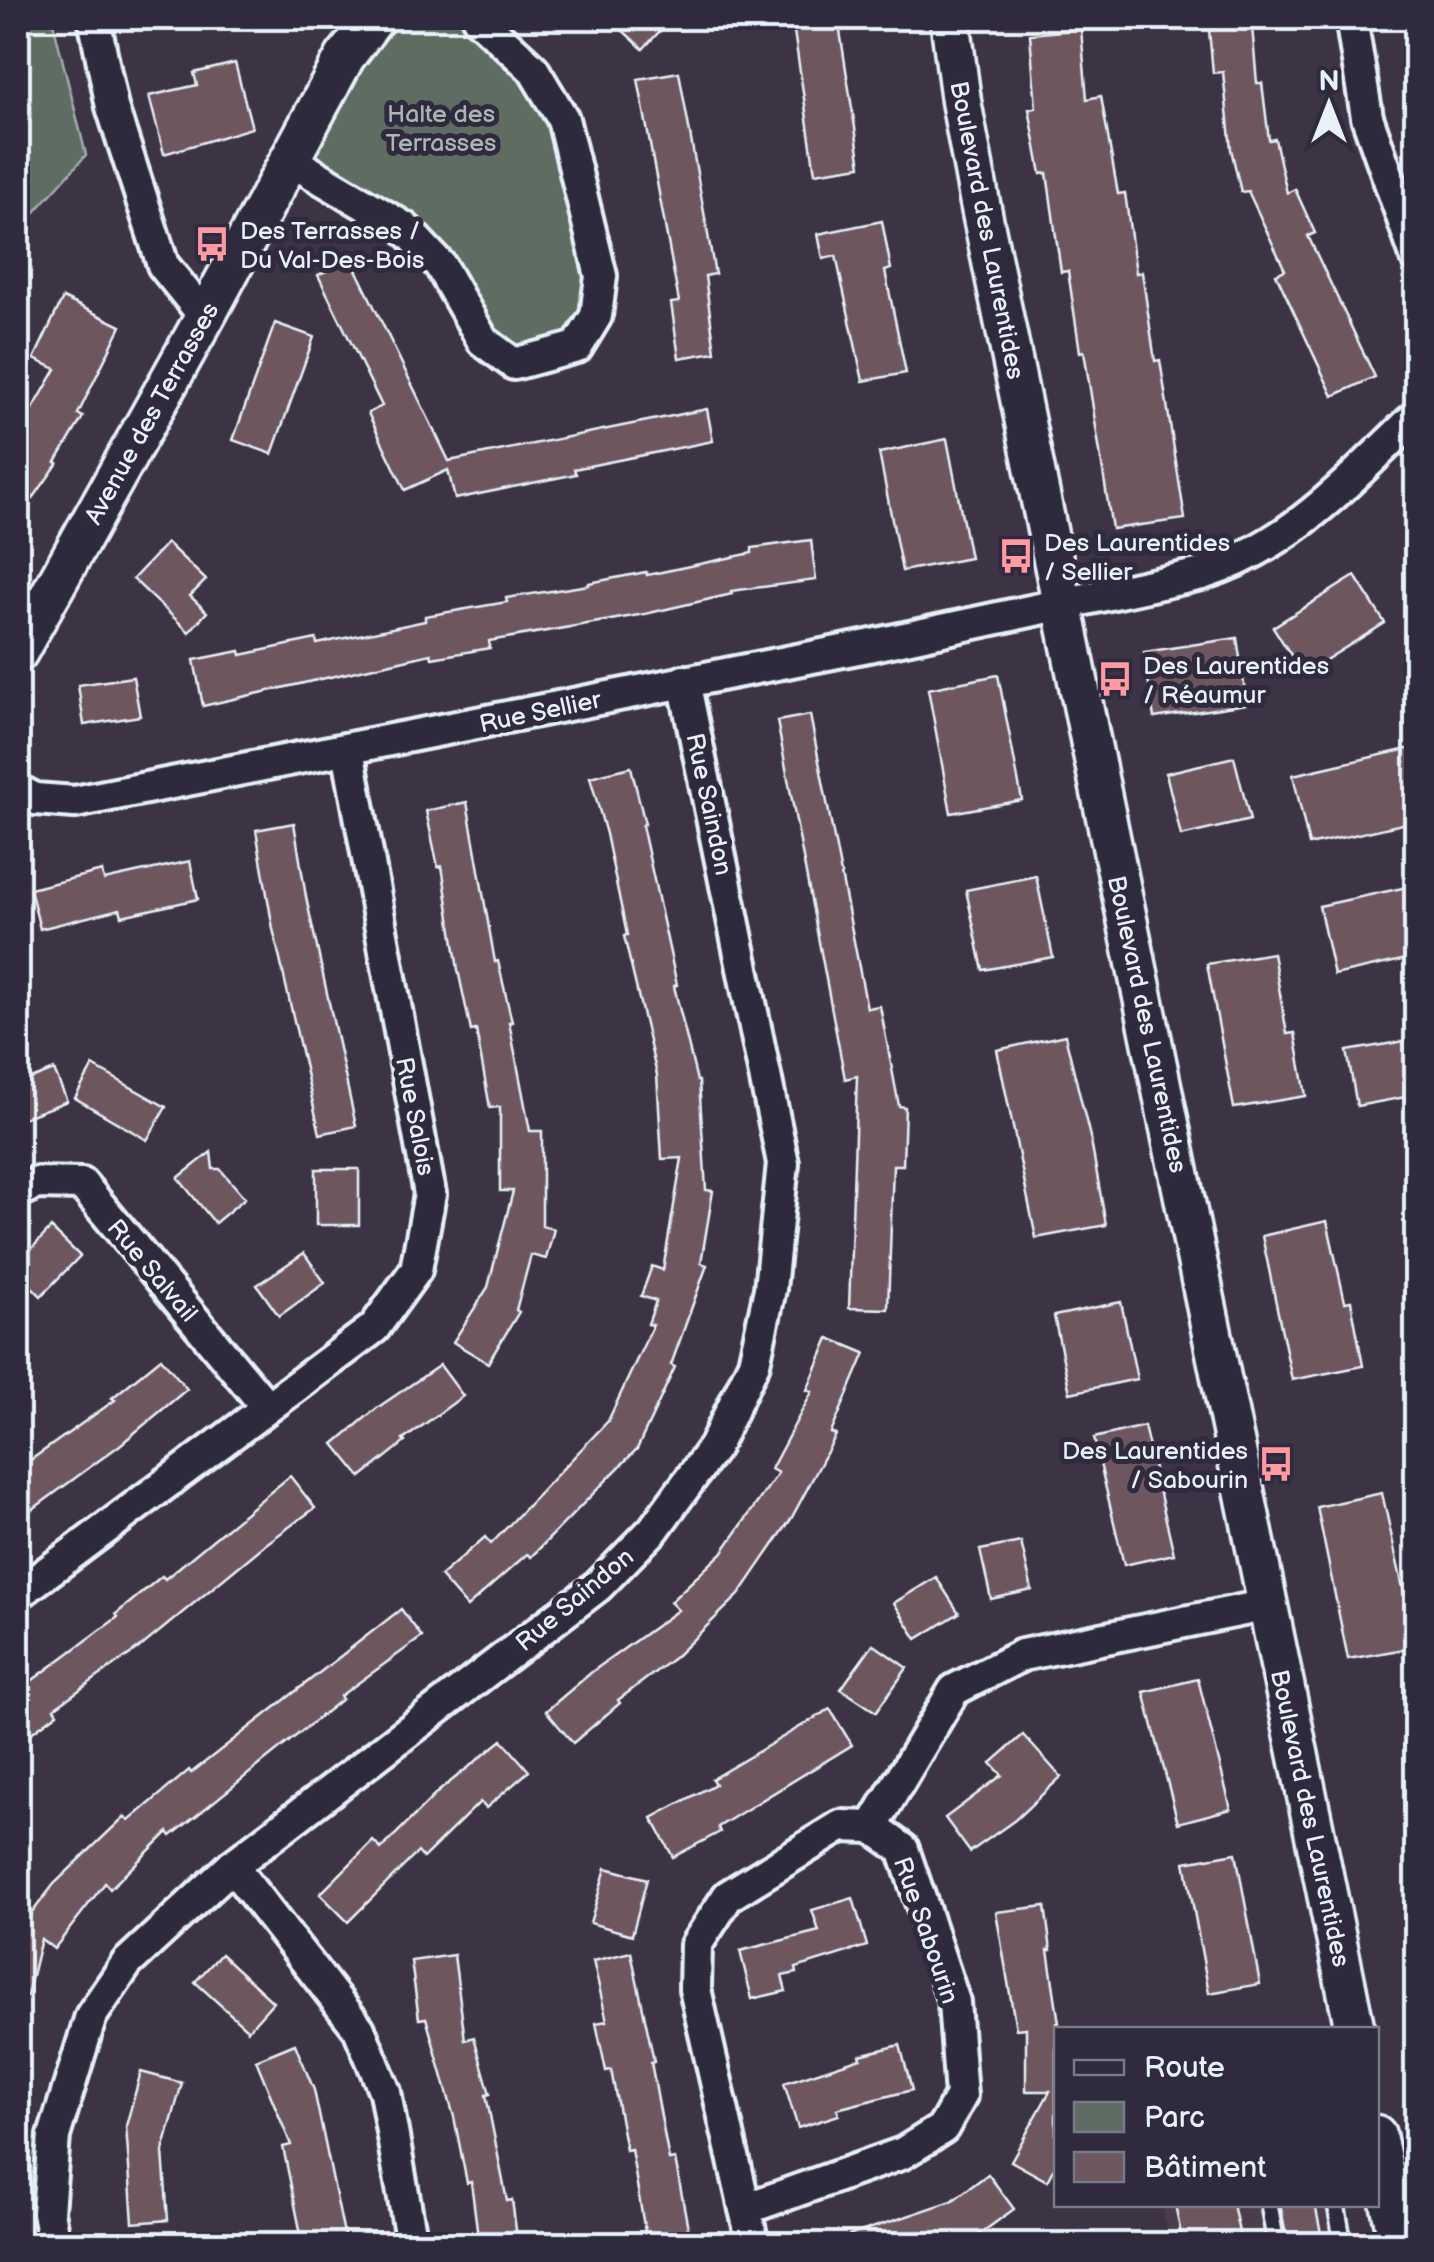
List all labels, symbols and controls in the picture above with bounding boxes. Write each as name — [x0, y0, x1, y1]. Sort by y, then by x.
north arrow — [1279, 55, 1379, 155]
text: N — [1318, 65, 1340, 98]
street label: Boulevard des Laurentides — [942, 79, 1031, 382]
park label: Halte des Terrasses — [386, 99, 496, 159]
place label: Des Terrasses / Du Val-Des-Bois — [240, 216, 424, 276]
bus stop icon: Des Terrasses / Du Val-Des-Bois — [193, 225, 231, 263]
street label: Avenue des Terrasses — [78, 297, 226, 530]
place label: Des Laurentides / Sellier — [1044, 528, 1230, 588]
bus stop icon: Des Laurentides / Sellier — [997, 537, 1035, 575]
place label: Des Laurentides / Réaumur — [1143, 651, 1329, 711]
bus stop icon: Des Laurentides / Réaumur — [1096, 660, 1134, 698]
street label: Rue Sellier — [477, 684, 605, 740]
street label: Rue Saindon — [678, 730, 739, 878]
street label: Boulevard des Laurentides — [1100, 873, 1193, 1176]
street label: Rue Salois — [388, 1054, 441, 1178]
street label: Rue Salvail — [100, 1213, 204, 1329]
place label: Des Laurentides / Sabourin — [1062, 1436, 1248, 1496]
bus stop icon: Des Laurentides / Sabourin — [1257, 1445, 1295, 1483]
street label: Rue Saindon — [510, 1542, 640, 1659]
street label: Boulevard des Laurentides — [1263, 1667, 1356, 1970]
street label: Rue Sabourin — [886, 1853, 965, 2008]
legend — [1054, 2027, 1379, 2207]
text: Route — [1144, 2050, 1225, 2086]
text: Parc — [1144, 2100, 1205, 2136]
text: Bâtiment — [1144, 2150, 1267, 2186]

